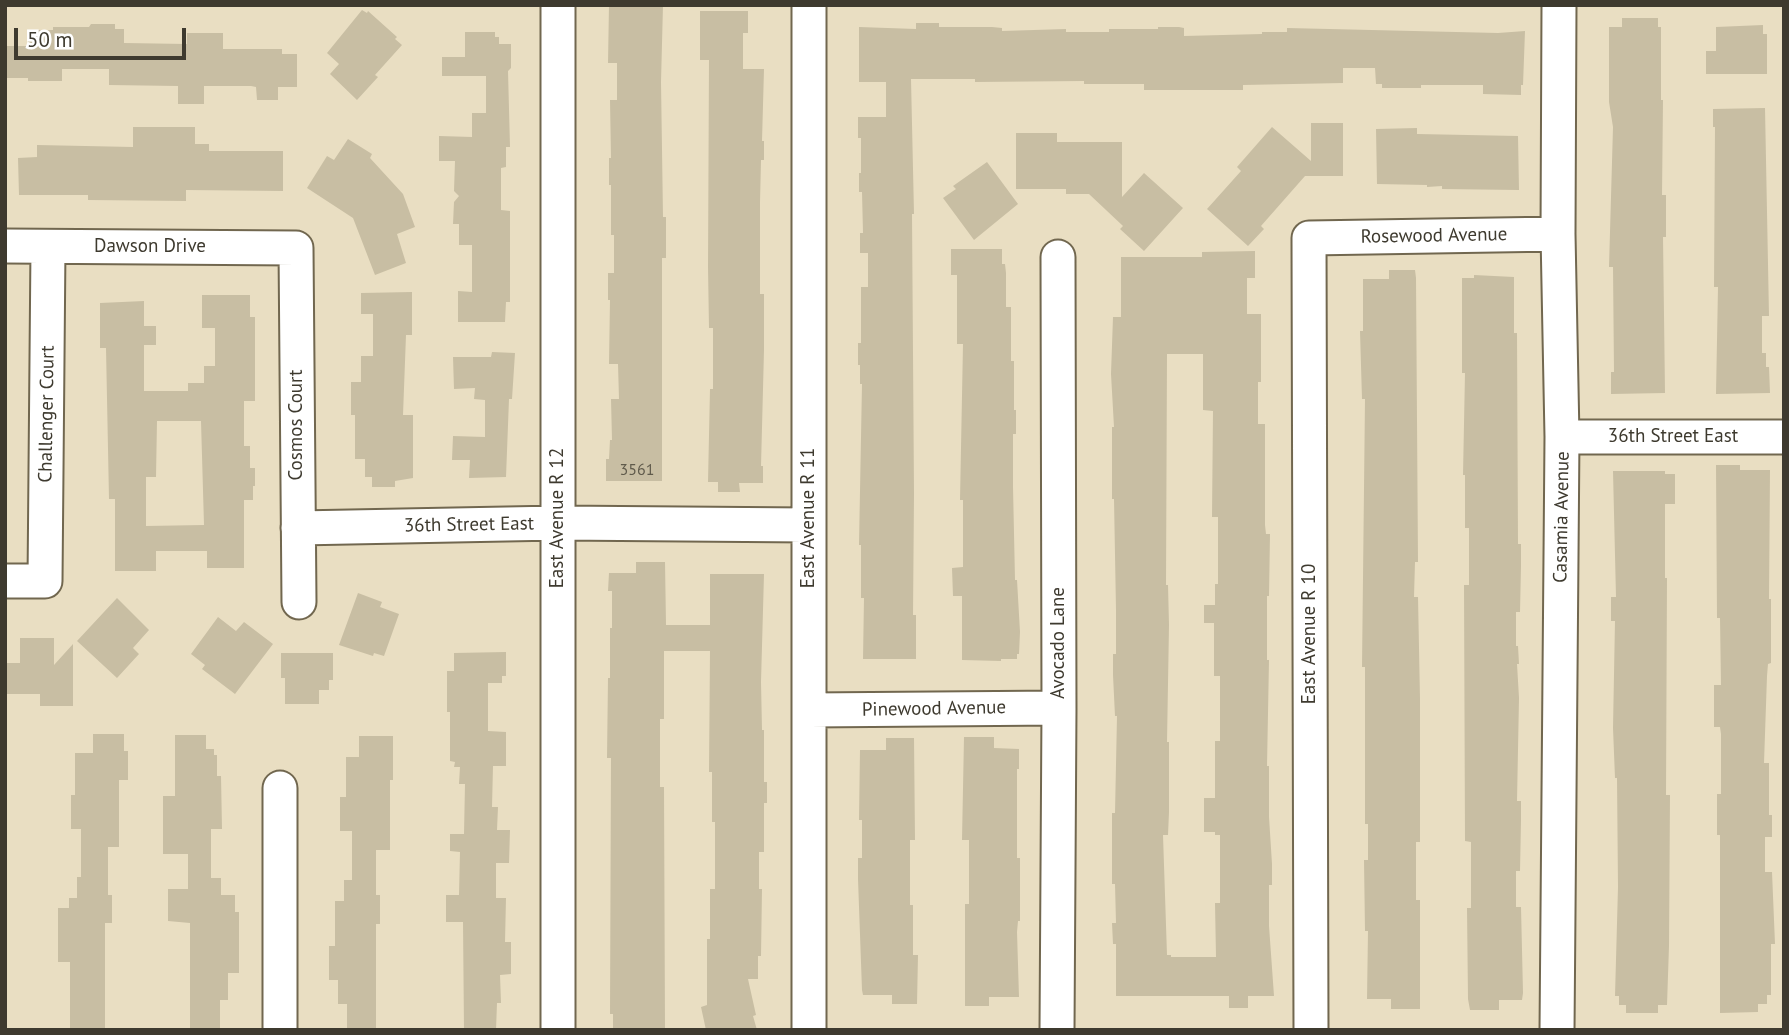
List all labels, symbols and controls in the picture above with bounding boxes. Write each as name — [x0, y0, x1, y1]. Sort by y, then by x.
scale bar — [18, 14, 189, 58]
text: 50 m — [27, 26, 73, 53]
street label: Rosewood Avenue — [1360, 223, 1508, 249]
street label: Dawson Drive — [94, 236, 206, 258]
street label: Challenger Court — [34, 345, 60, 483]
street label: Cosmos Court — [286, 369, 308, 481]
street label: 36th Street East — [1608, 426, 1738, 448]
street label: East Avenue R 12 — [547, 448, 569, 588]
street label: East Avenue R 11 — [798, 448, 820, 588]
street label: Casamia Avenue — [1549, 451, 1575, 583]
house number: 3561 — [620, 460, 654, 480]
street label: 36th Street East — [404, 512, 534, 538]
street label: East Avenue R 10 — [1299, 564, 1321, 704]
street label: Avocado Lane — [1048, 587, 1070, 699]
street label: Pinewood Avenue — [862, 696, 1006, 722]

